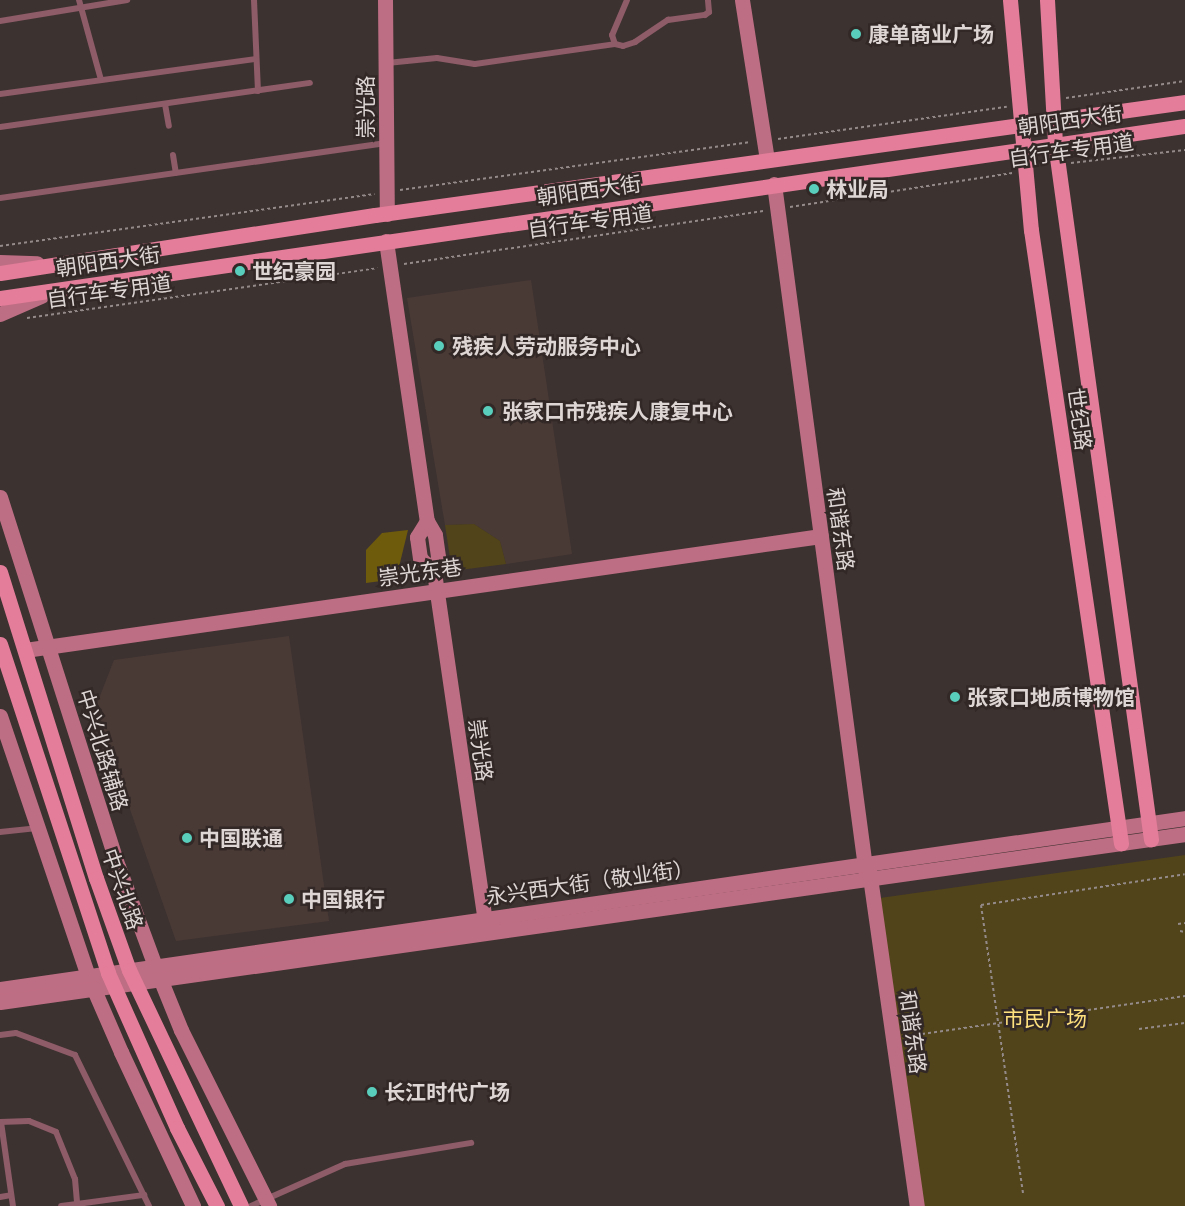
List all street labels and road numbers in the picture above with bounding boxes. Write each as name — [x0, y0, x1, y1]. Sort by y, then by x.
street label: 崇光路 — [352, 76, 378, 138]
street label: 朝阳西大街 — [1016, 100, 1124, 140]
street label: 自行车专用道 — [1007, 129, 1135, 171]
street label: 朝阳西大街 — [535, 170, 643, 210]
street label: 自行车专用道 — [526, 200, 654, 242]
street label: 朝阳西大街 — [54, 241, 162, 281]
street label: 自行车专用道 — [45, 270, 173, 312]
street label: 世纪路 — [1063, 386, 1097, 452]
street label: 和谐东路 — [823, 486, 859, 572]
street label: 崇光东巷 — [377, 554, 463, 590]
street label: 中兴北路辅路 — [73, 686, 133, 814]
street label: 崇光路 — [464, 717, 498, 783]
street label: 中兴北路 — [97, 845, 149, 933]
street label: 永兴西大街（敬业街） — [484, 855, 696, 909]
street label: 和谐东路 — [895, 989, 931, 1075]

